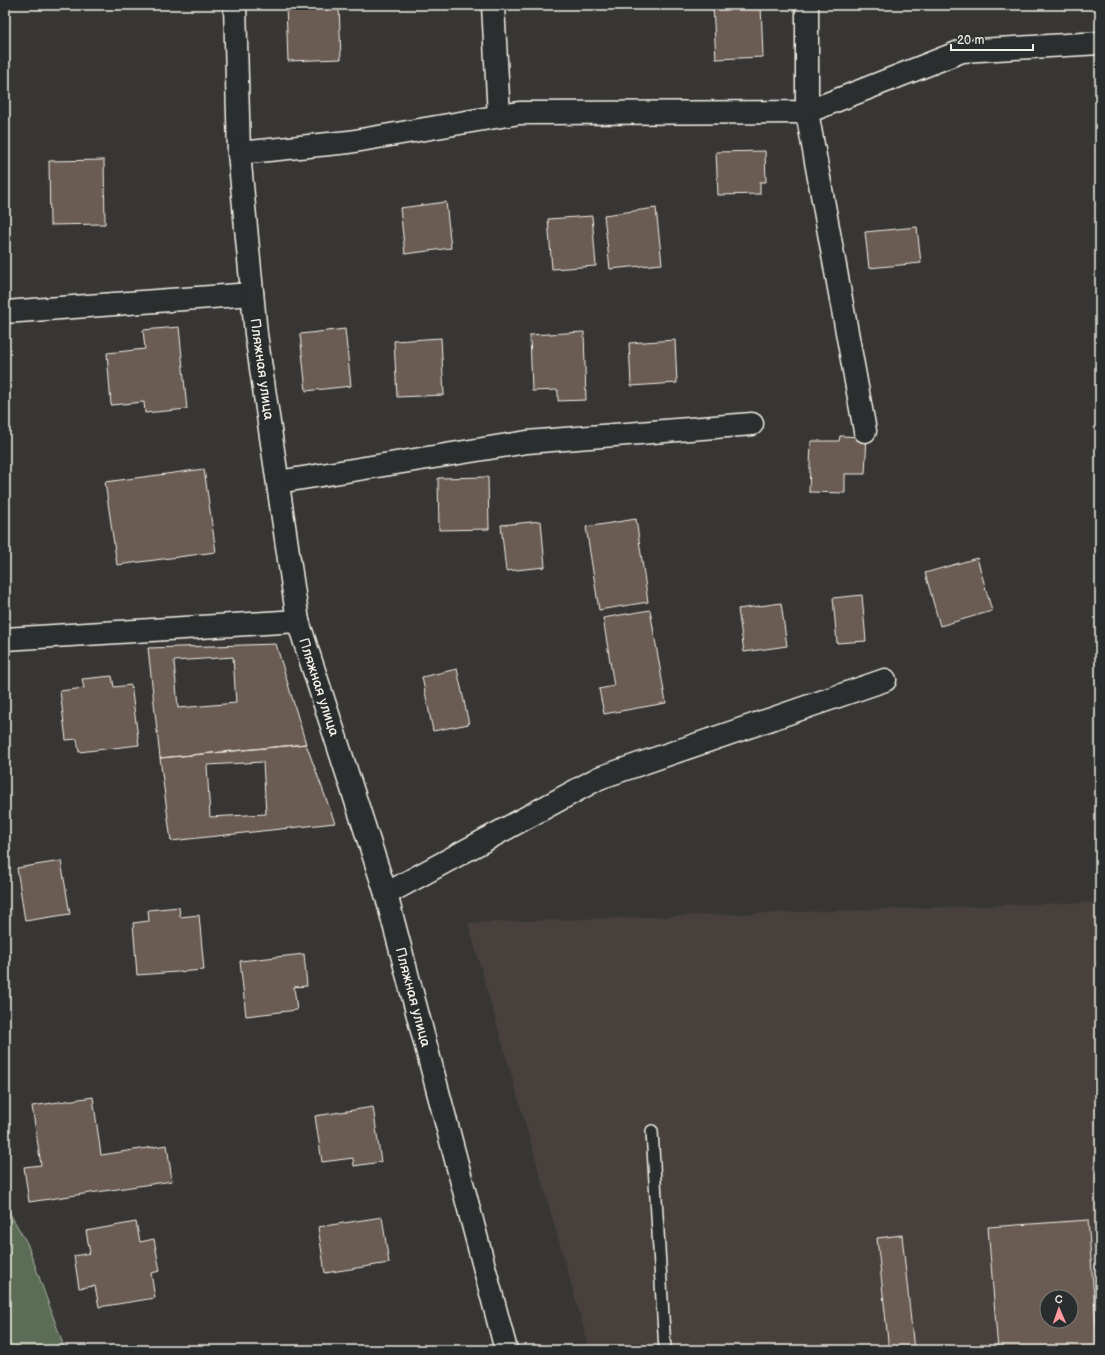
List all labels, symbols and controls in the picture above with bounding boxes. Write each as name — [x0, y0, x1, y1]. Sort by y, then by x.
scale bar — [951, 26, 1033, 52]
text: 20 m — [957, 33, 984, 48]
street label: Пляжная улица — [246, 317, 278, 422]
street label: Пляжная улица — [295, 636, 343, 739]
street label: Пляжная улица — [392, 945, 435, 1049]
north arrow — [1039, 1289, 1079, 1329]
text: С — [1055, 1293, 1063, 1306]

